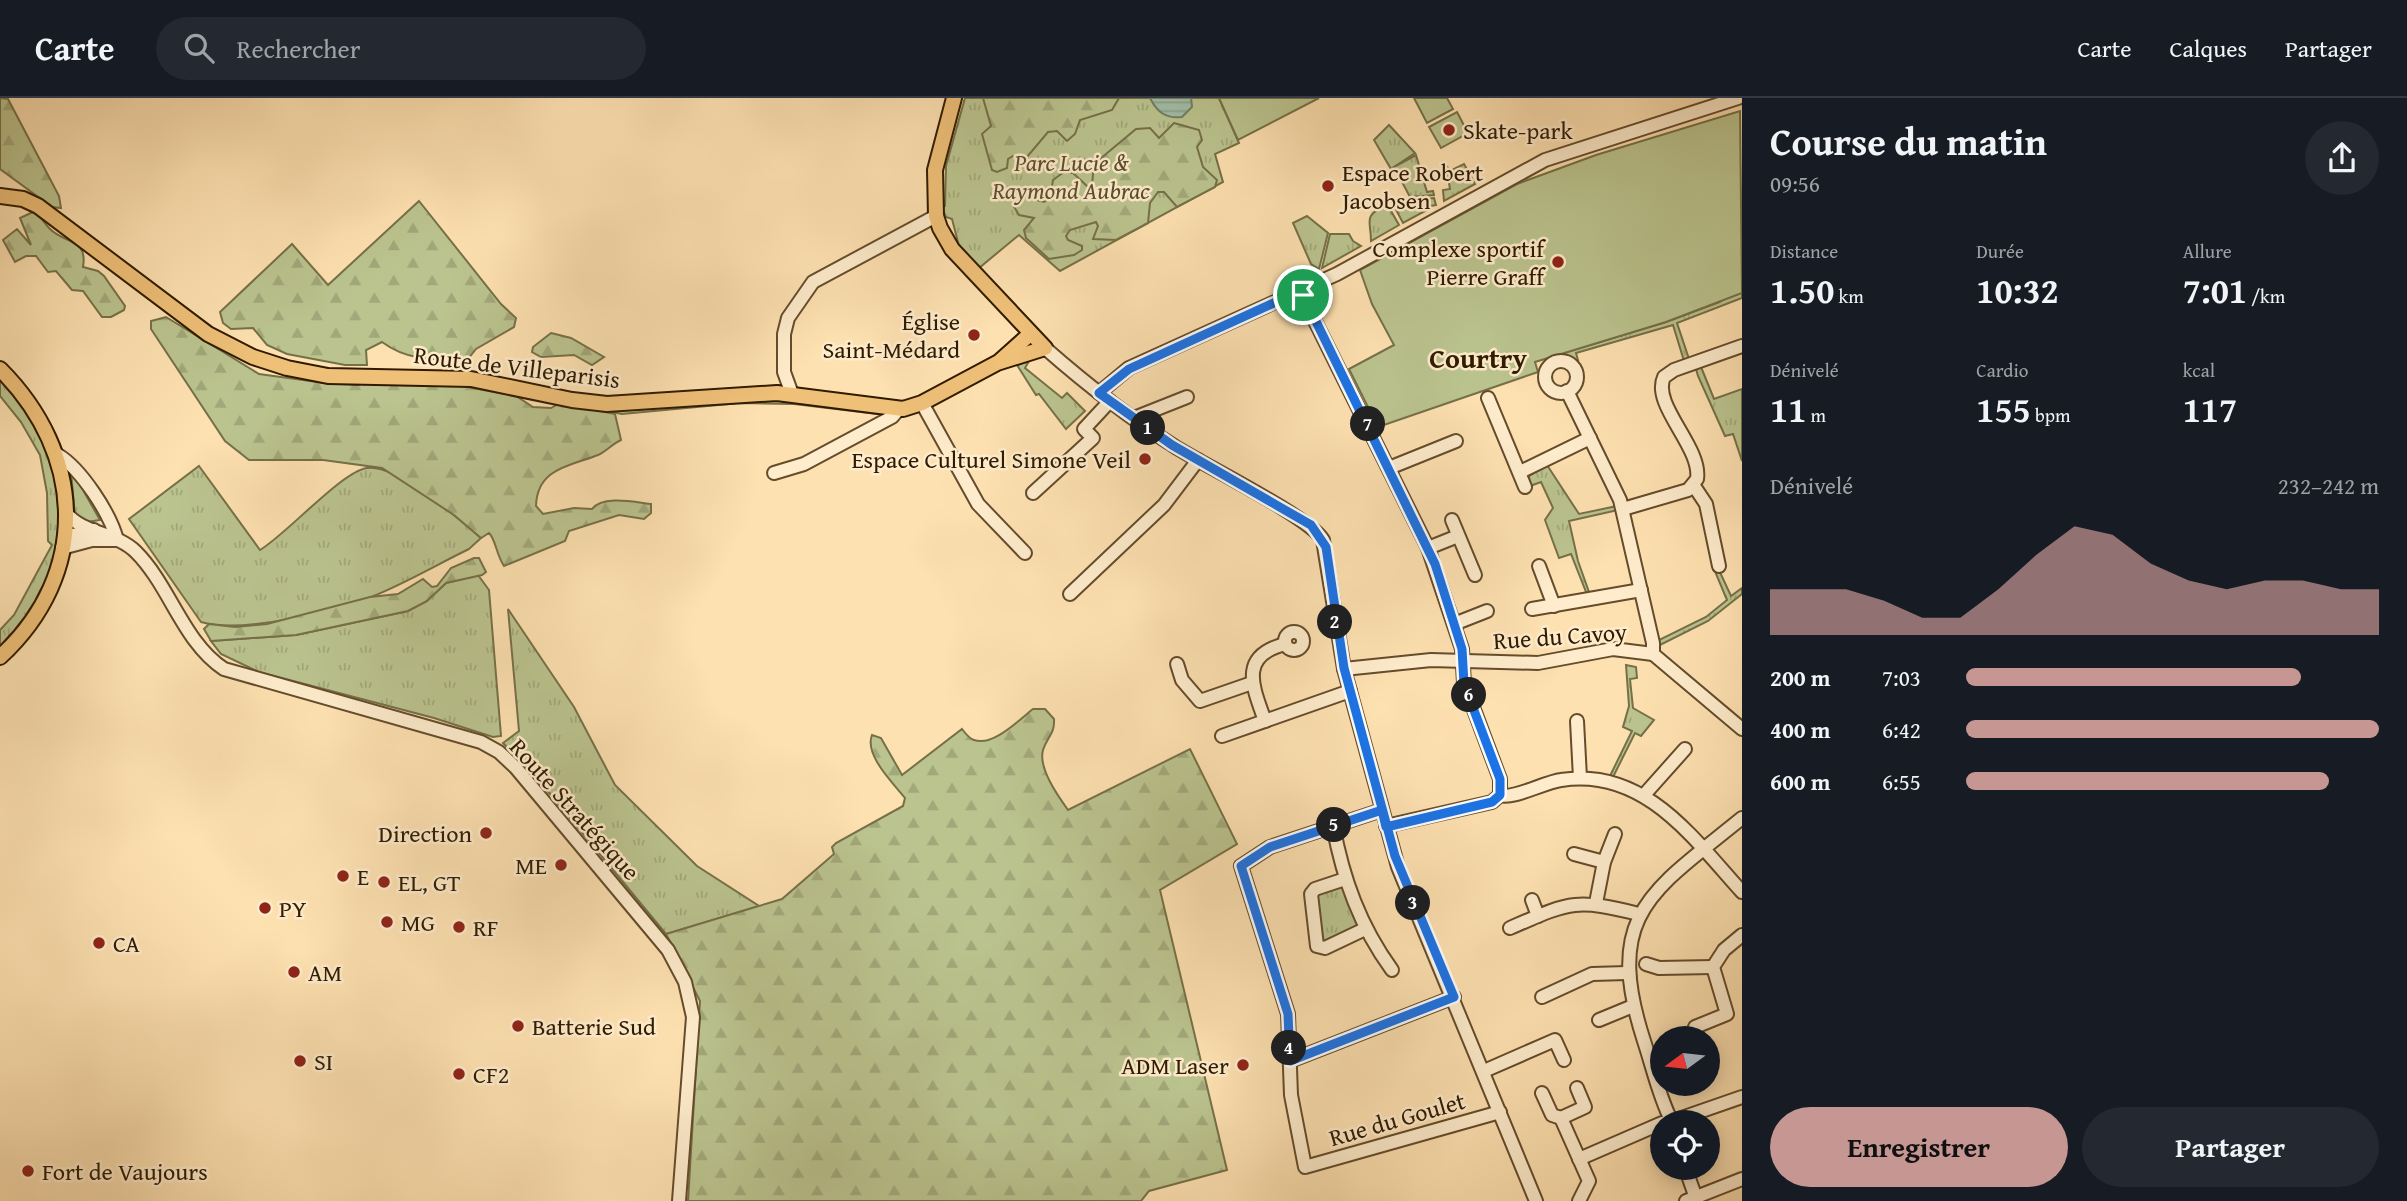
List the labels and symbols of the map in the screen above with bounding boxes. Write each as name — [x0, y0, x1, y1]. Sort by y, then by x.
place label: Skate-park — [1463, 113, 1573, 148]
marker: Skate-park — [1441, 122, 1457, 138]
park label: Parc Lucie & Raymond Aubrac — [991, 145, 1150, 208]
place label: Espace Robert Jacobsen — [1339, 155, 1484, 218]
marker: Espace Robert Jacobsen — [1320, 178, 1336, 194]
place label: Complexe sportif Pierre Graff — [1373, 231, 1547, 294]
marker: Complexe sportif Pierre Graff — [1550, 254, 1566, 270]
pin — [1273, 265, 1333, 325]
place label: Église Saint-Médard — [822, 304, 960, 367]
marker: Église Saint-Médard — [966, 327, 982, 343]
street label: Route de Villeparisis — [412, 337, 622, 397]
district label: Courtry — [1429, 337, 1527, 378]
pin: 7 — [1350, 406, 1386, 442]
pin: 1 — [1130, 410, 1166, 446]
place label: Espace Culturel Simone Veil — [851, 442, 1131, 477]
marker: Espace Culturel Simone Veil — [1137, 451, 1153, 467]
pin: 2 — [1318, 604, 1352, 640]
street label: Rue du Cavoy — [1492, 614, 1628, 658]
pin: 6 — [1452, 678, 1486, 712]
street label: Route Stratégique — [502, 730, 648, 888]
pin: 5 — [1316, 808, 1352, 842]
place label: Direction — [378, 816, 473, 851]
marker: Direction — [478, 825, 494, 841]
place label: ME — [515, 848, 547, 883]
marker: ME — [553, 857, 569, 873]
place label: E — [357, 859, 369, 894]
place label: EL, GT — [398, 865, 461, 900]
marker: E — [335, 868, 351, 884]
marker: EL, GT — [376, 874, 392, 890]
pin: 3 — [1396, 886, 1430, 920]
place label: PY — [279, 891, 306, 926]
marker: PY — [257, 900, 273, 916]
place label: MG — [401, 905, 435, 940]
place label: RF — [473, 910, 499, 945]
marker: MG — [379, 914, 395, 930]
marker: RF — [451, 919, 467, 935]
place label: CA — [113, 926, 140, 961]
marker: CA — [91, 935, 107, 951]
place label: AM — [308, 955, 342, 990]
marker: AM — [286, 964, 302, 980]
place label: Batterie Sud — [532, 1009, 656, 1044]
marker: Batterie Sud — [510, 1018, 526, 1034]
north arrow — [1650, 1026, 1720, 1096]
pin: 4 — [1272, 1030, 1306, 1066]
place label: SI — [314, 1044, 333, 1079]
place label: ADM Laser — [1121, 1048, 1229, 1083]
marker: SI — [292, 1053, 308, 1069]
place label: CF2 — [473, 1057, 509, 1092]
marker: ADM Laser — [1235, 1057, 1251, 1073]
marker: CF2 — [451, 1066, 467, 1082]
street label: Rue du Goulet — [1325, 1083, 1470, 1155]
place label: Fort de Vaujours — [42, 1154, 208, 1189]
marker: Fort de Vaujours — [20, 1163, 36, 1179]

